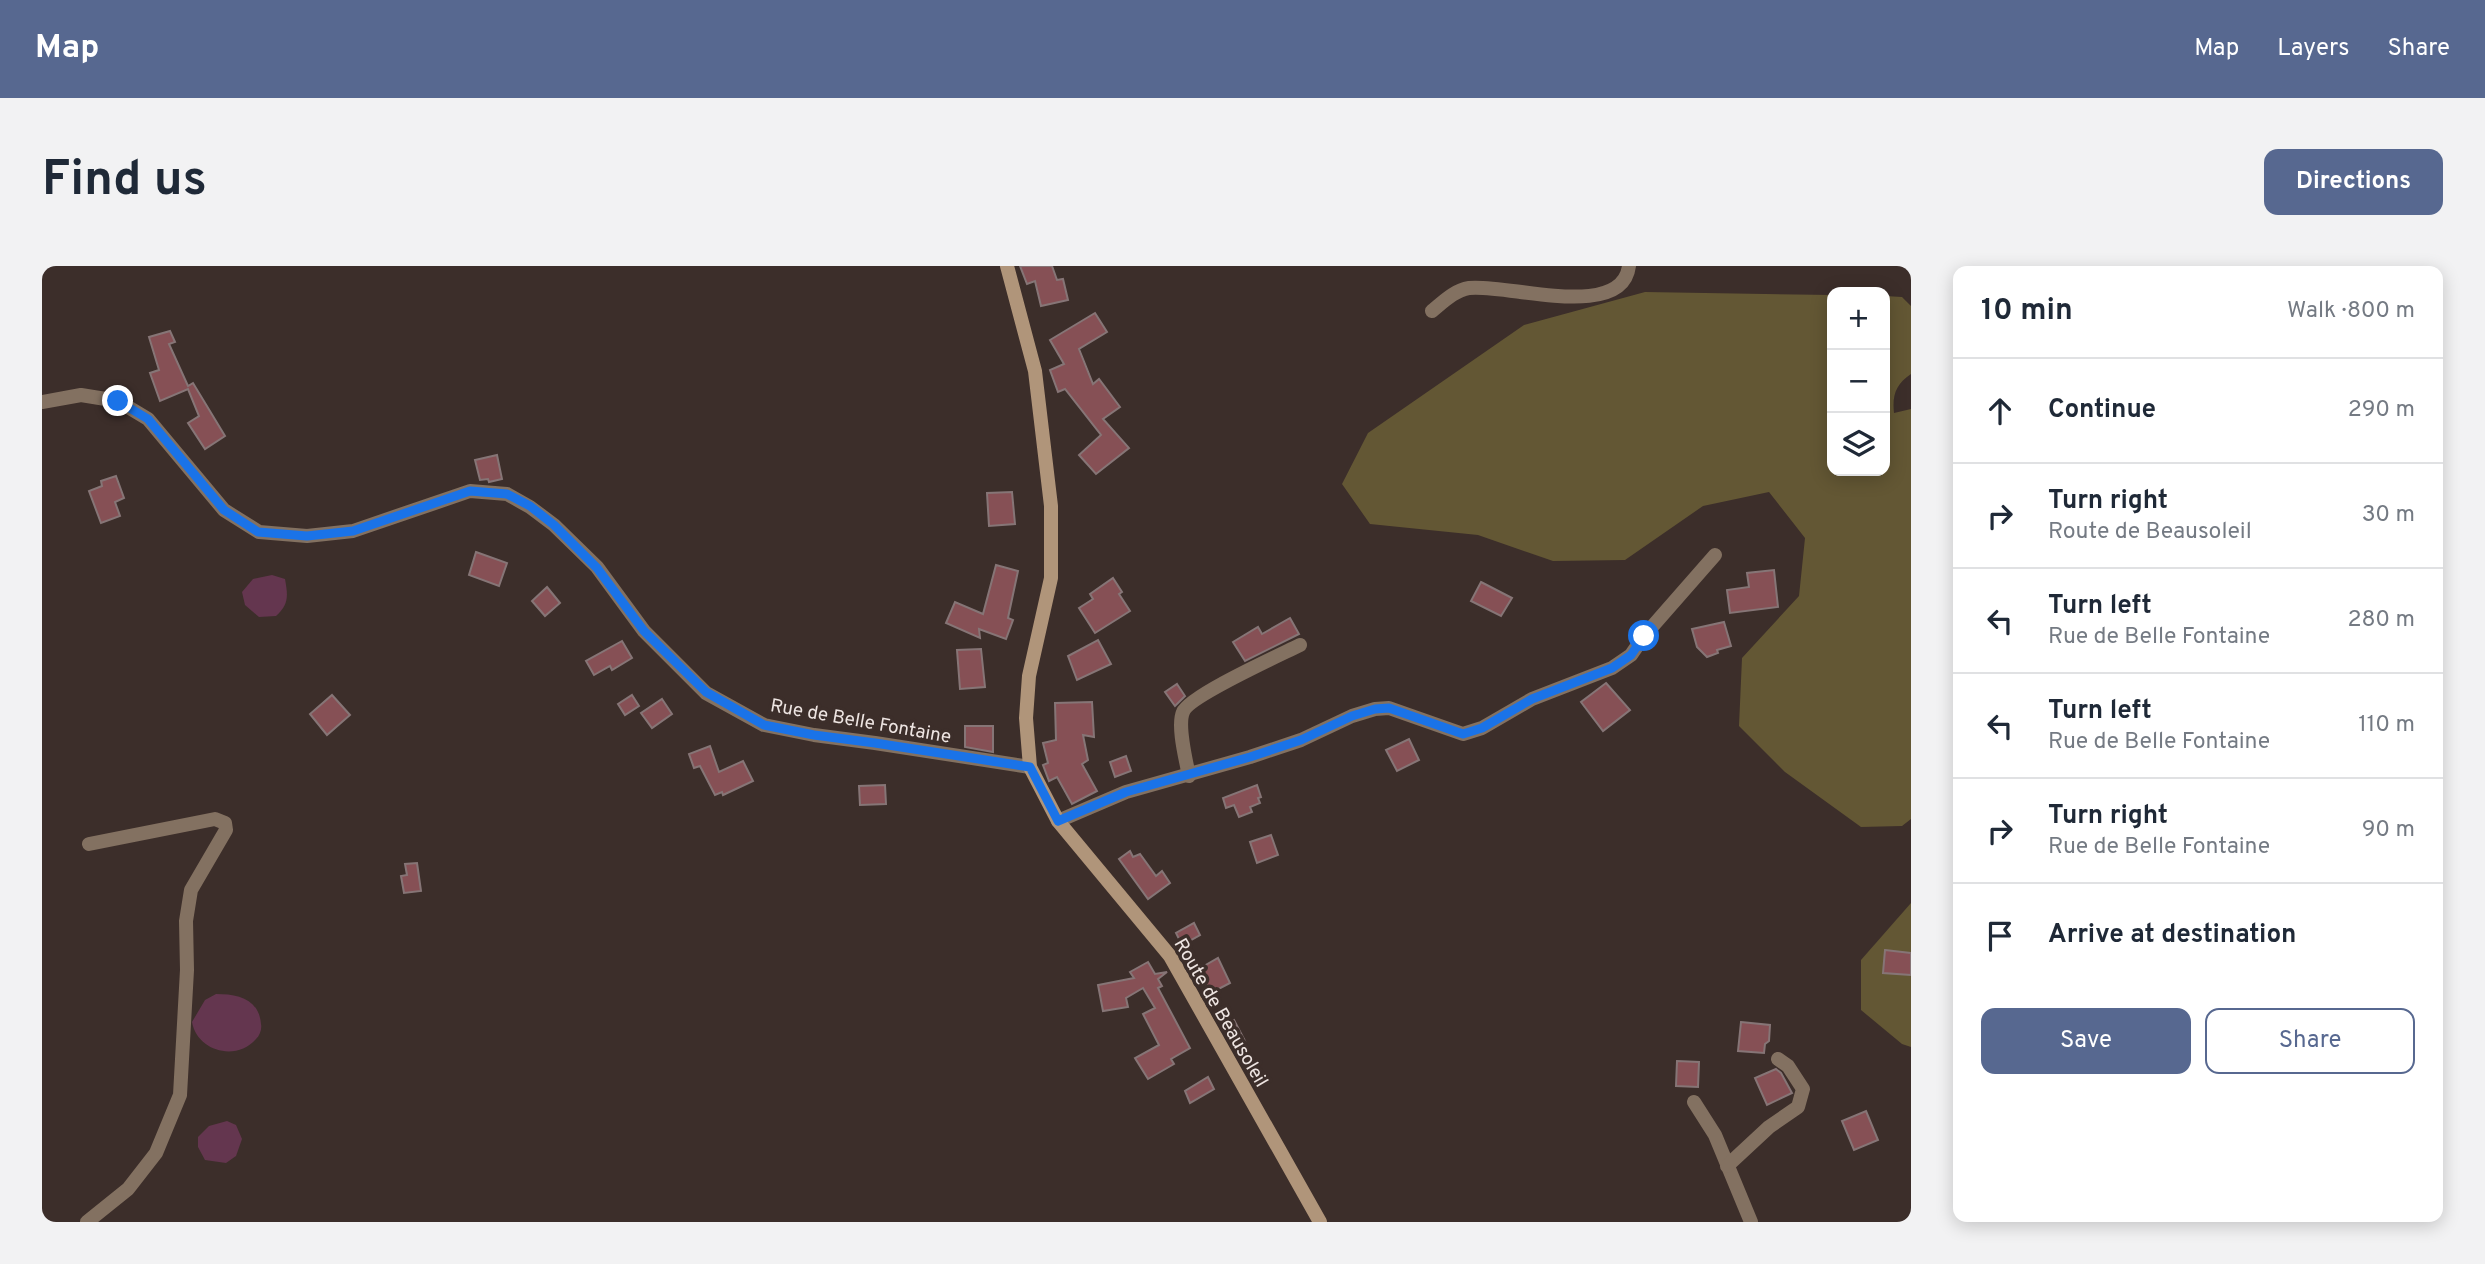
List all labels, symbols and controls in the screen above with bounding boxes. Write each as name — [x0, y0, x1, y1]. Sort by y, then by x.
text: Map — [35, 28, 99, 70]
text: Map — [2194, 34, 2239, 64]
text: Layers — [2277, 34, 2349, 64]
text: Share — [2387, 34, 2450, 64]
button: Directions — [2264, 149, 2443, 215]
text: Find us — [42, 151, 207, 213]
map controls — [1827, 287, 1890, 476]
button: + — [1827, 287, 1890, 350]
text: 10 min — [1981, 293, 2073, 330]
text: Walk · 800 m — [2287, 297, 2415, 326]
button: − — [1827, 350, 1890, 413]
route end — [102, 385, 133, 416]
icon: ahead — [1981, 392, 2019, 430]
text: Continue — [2048, 394, 2156, 427]
text: 290 m — [2348, 396, 2415, 425]
button: layers — [1827, 413, 1890, 476]
text: Turn right — [2048, 485, 2168, 518]
icon: right — [1981, 497, 2019, 535]
text: 30 m — [2362, 501, 2415, 530]
text: Route de Beausoleil — [2048, 518, 2252, 547]
text: Turn left — [2048, 590, 2152, 623]
icon: left — [1981, 602, 2019, 640]
text: 280 m — [2347, 606, 2415, 635]
route start — [1628, 620, 1659, 651]
text: Rue de Belle Fontaine — [2048, 623, 2270, 652]
street label: Rue de Belle Fontaine — [768, 694, 953, 750]
text: Turn left — [2048, 695, 2152, 728]
icon: left — [1981, 707, 2019, 745]
text: 110 m — [2358, 711, 2415, 740]
text: Rue de Belle Fontaine — [2048, 728, 2270, 757]
text: Turn right — [2048, 800, 2168, 833]
icon: right — [1981, 812, 2019, 850]
text: 90 m — [2362, 816, 2415, 845]
text: Rue de Belle Fontaine — [2048, 833, 2270, 862]
icon: arrive — [1981, 917, 2019, 955]
text: Arrive at destination — [2048, 919, 2296, 952]
street label: Route de Beausoleil — [1168, 934, 1273, 1092]
button: Save — [1981, 1008, 2191, 1074]
button: Share — [2205, 1008, 2415, 1074]

